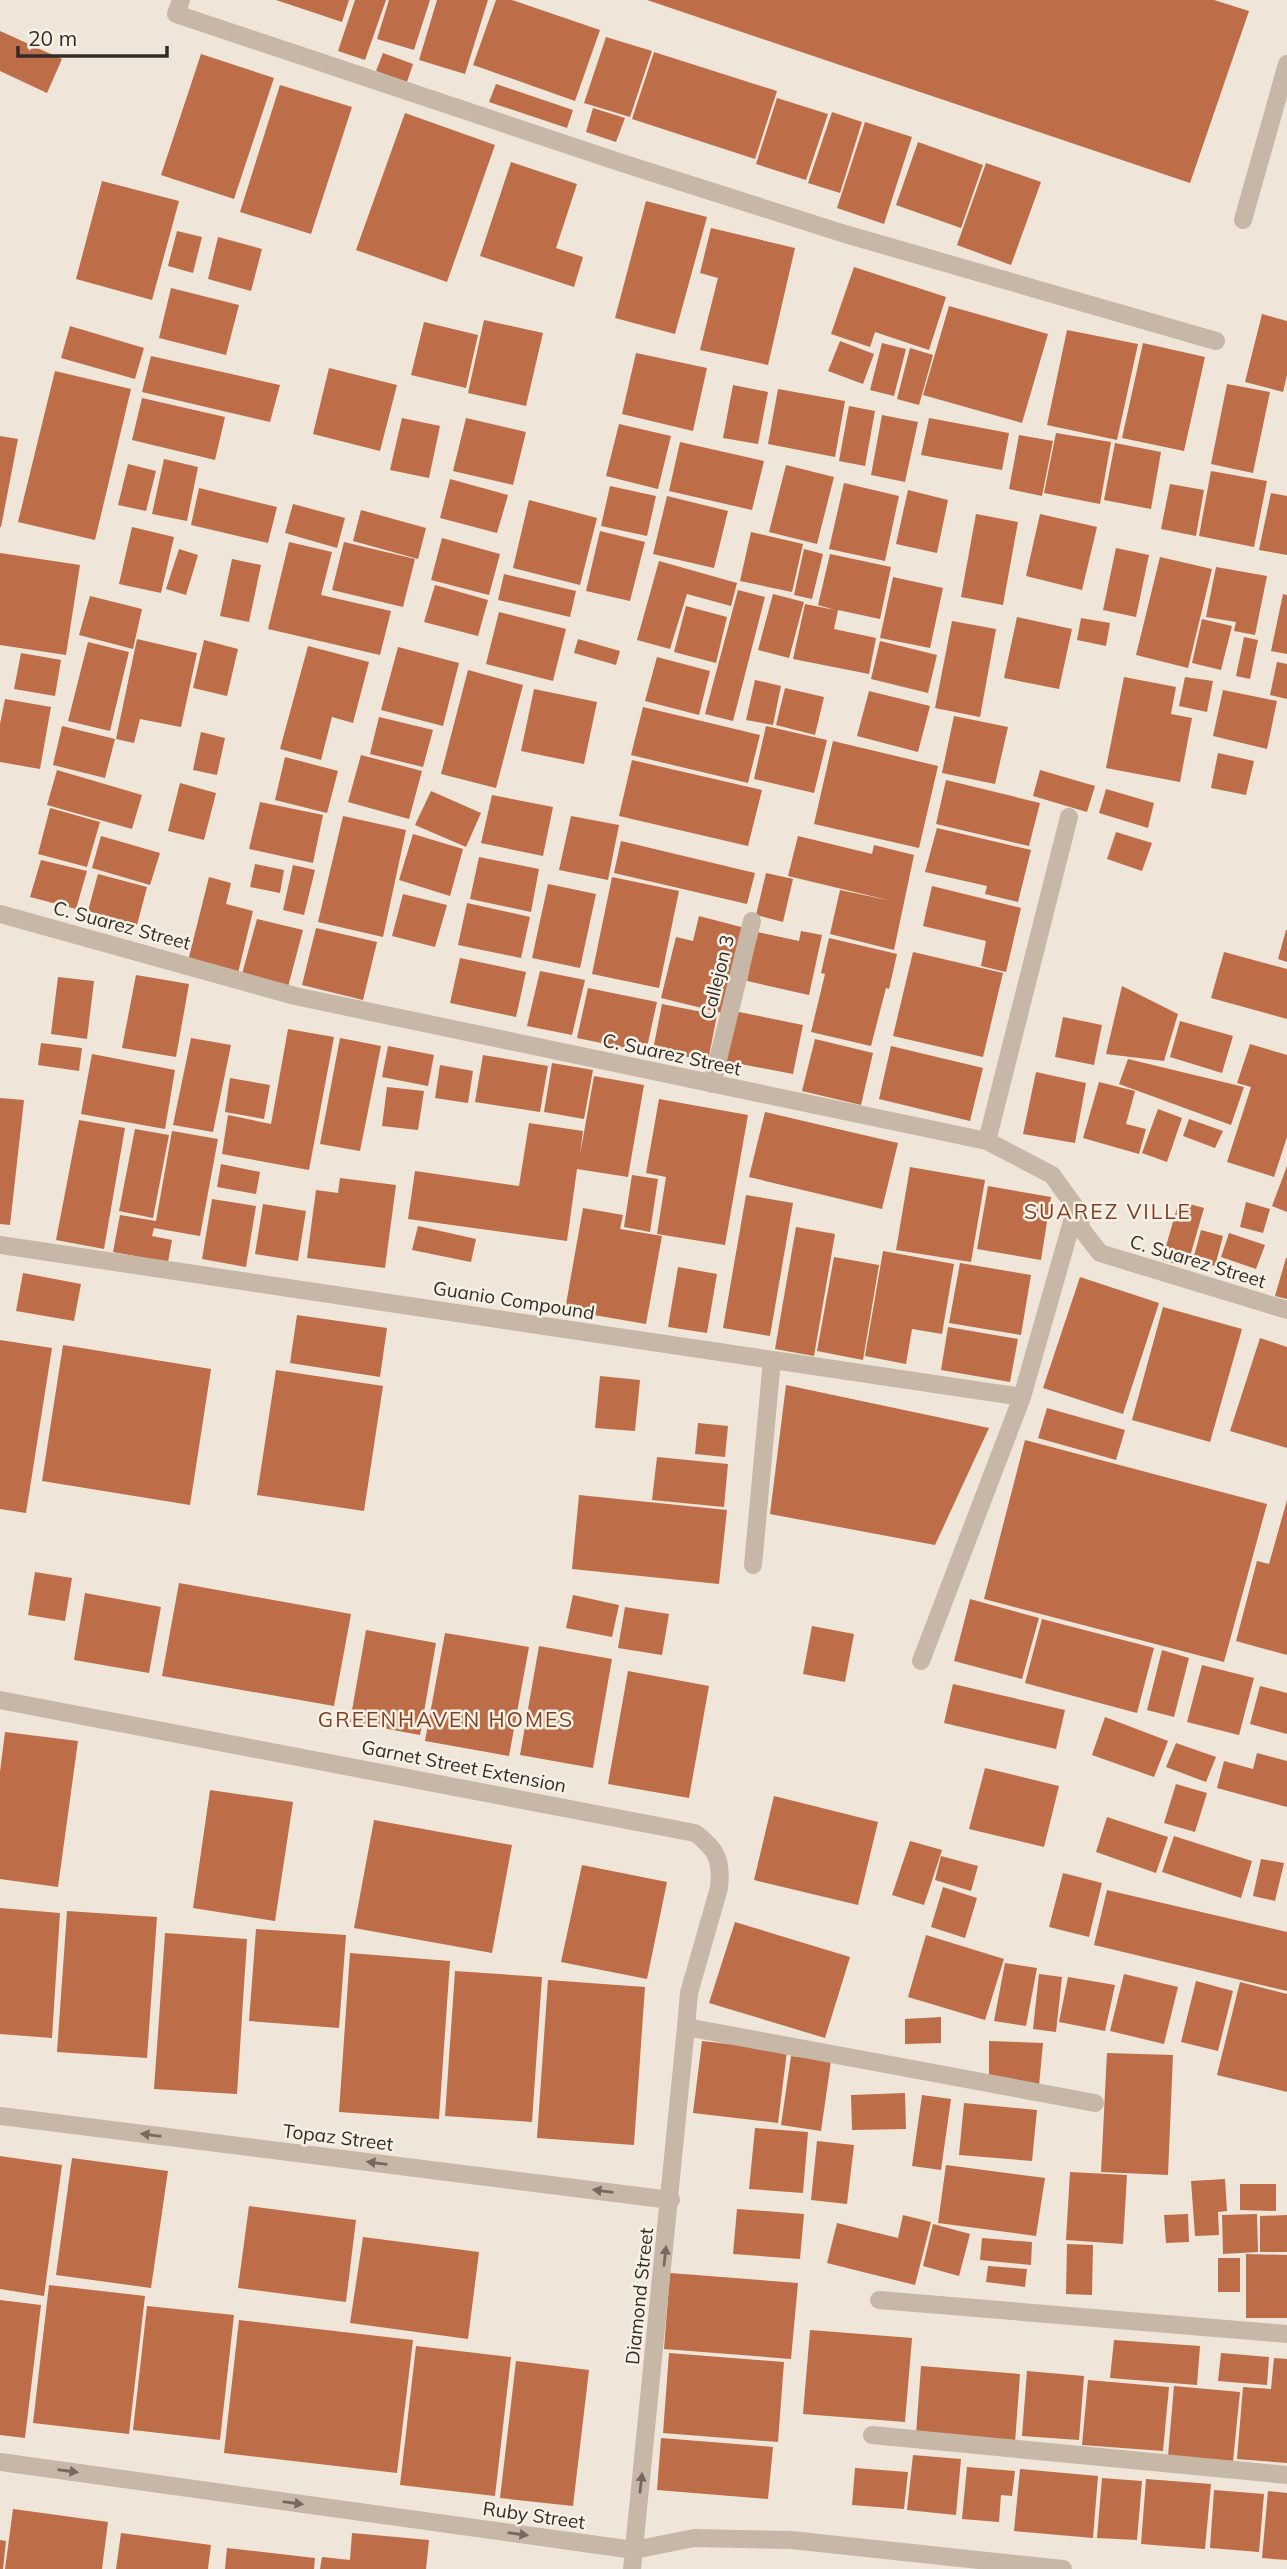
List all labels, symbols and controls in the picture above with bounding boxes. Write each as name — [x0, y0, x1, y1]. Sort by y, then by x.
scale bar — [18, 14, 166, 58]
text: 20 m — [28, 25, 77, 51]
street label: C. Suarez Street — [51, 895, 194, 955]
street label: Callejon 3 — [695, 932, 739, 1022]
street label: C. Suarez Street — [600, 1028, 744, 1080]
district label: SUAREZ VILLE — [1024, 1198, 1192, 1224]
street label: C. Suarez Street — [1127, 1229, 1269, 1293]
street label: Guanio Compound — [431, 1275, 597, 1325]
district label: GREENHAVEN HOMES — [318, 1706, 574, 1732]
street label: Garnet Street Extension — [360, 1734, 568, 1798]
street label: Topaz Street — [281, 2118, 395, 2156]
one-way arrow — [140, 2129, 162, 2140]
one-way arrow — [366, 2157, 388, 2168]
one-way arrow — [592, 2186, 614, 2197]
street label: Diamond Street — [620, 2226, 658, 2366]
one-way arrow — [659, 2245, 670, 2267]
one-way arrow — [57, 2466, 79, 2477]
one-way arrow — [636, 2471, 647, 2493]
street label: Ruby Street — [481, 2496, 587, 2534]
one-way arrow — [282, 2497, 304, 2508]
one-way arrow — [507, 2529, 529, 2540]

